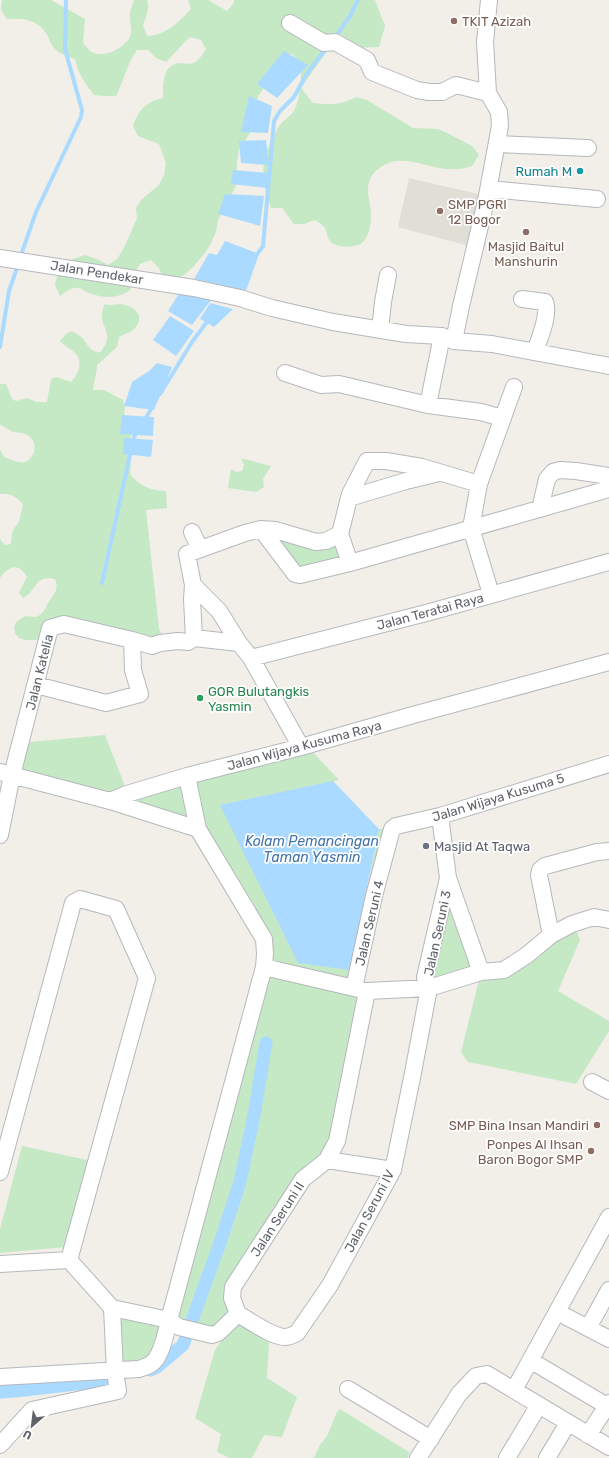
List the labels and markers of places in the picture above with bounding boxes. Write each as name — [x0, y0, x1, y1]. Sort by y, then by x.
place label: TKIT Azizah — [462, 14, 531, 29]
marker: TKIT Azizah — [449, 16, 459, 26]
place label: Rumah M — [516, 164, 572, 179]
marker: Rumah M — [575, 166, 585, 176]
place label: SMP PGRI 12 Bogor — [448, 197, 507, 228]
marker: SMP PGRI 12 Bogor — [435, 206, 445, 216]
marker: Masjid Baitul Manshurin — [521, 227, 531, 237]
place label: Masjid Baitul Manshurin — [488, 239, 564, 269]
place label: GOR Bulutangkis Yasmin — [208, 684, 310, 714]
marker: GOR Bulutangkis Yasmin — [195, 693, 205, 703]
place label: Masjid At Taqwa — [434, 839, 530, 854]
marker: Masjid At Taqwa — [421, 841, 431, 851]
place label: SMP Bina Insan Mandiri — [449, 1118, 589, 1133]
marker: SMP Bina Insan Mandiri — [592, 1120, 602, 1130]
place label: Ponpes Al Ihsan Baron Bogor SMP — [478, 1137, 583, 1168]
marker: Ponpes Al Ihsan Baron Bogor SMP — [586, 1146, 596, 1156]

